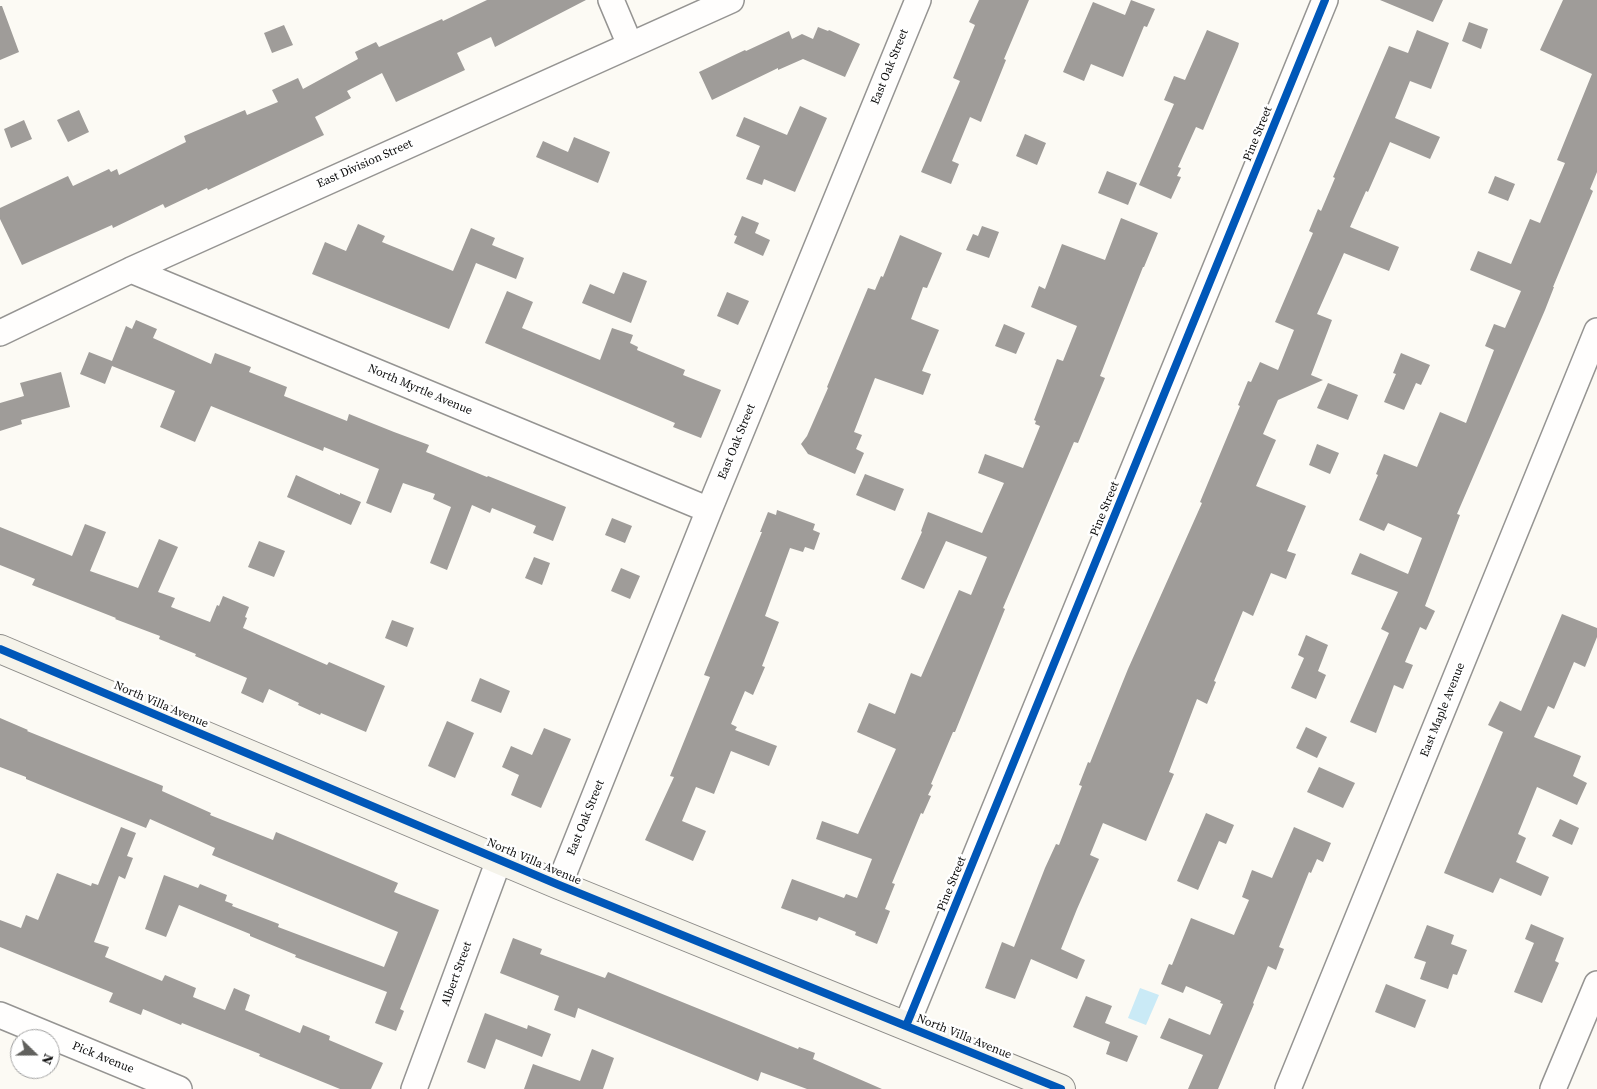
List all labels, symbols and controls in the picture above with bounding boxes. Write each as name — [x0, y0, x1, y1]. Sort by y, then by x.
street label: East Oak Street — [868, 27, 912, 107]
street label: Pine Street — [1240, 104, 1276, 164]
street label: East Division Street — [315, 136, 415, 192]
street label: North Myrtle Avenue — [366, 361, 474, 419]
street label: East Oak Street — [715, 402, 759, 482]
street label: Pine Street — [1087, 479, 1123, 539]
street label: East Maple Avenue — [1418, 661, 1468, 759]
street label: North Villa Avenue — [112, 679, 210, 731]
street label: East Oak Street — [564, 778, 608, 858]
street label: North Villa Avenue — [485, 836, 583, 888]
street label: Pine Street — [934, 854, 970, 914]
street label: Albert Street — [439, 940, 475, 1008]
street label: North Villa Avenue — [914, 1011, 1014, 1063]
north arrow — [10, 1029, 60, 1079]
street label: Pick Avenue — [70, 1039, 136, 1077]
text: N — [37, 1051, 59, 1068]

